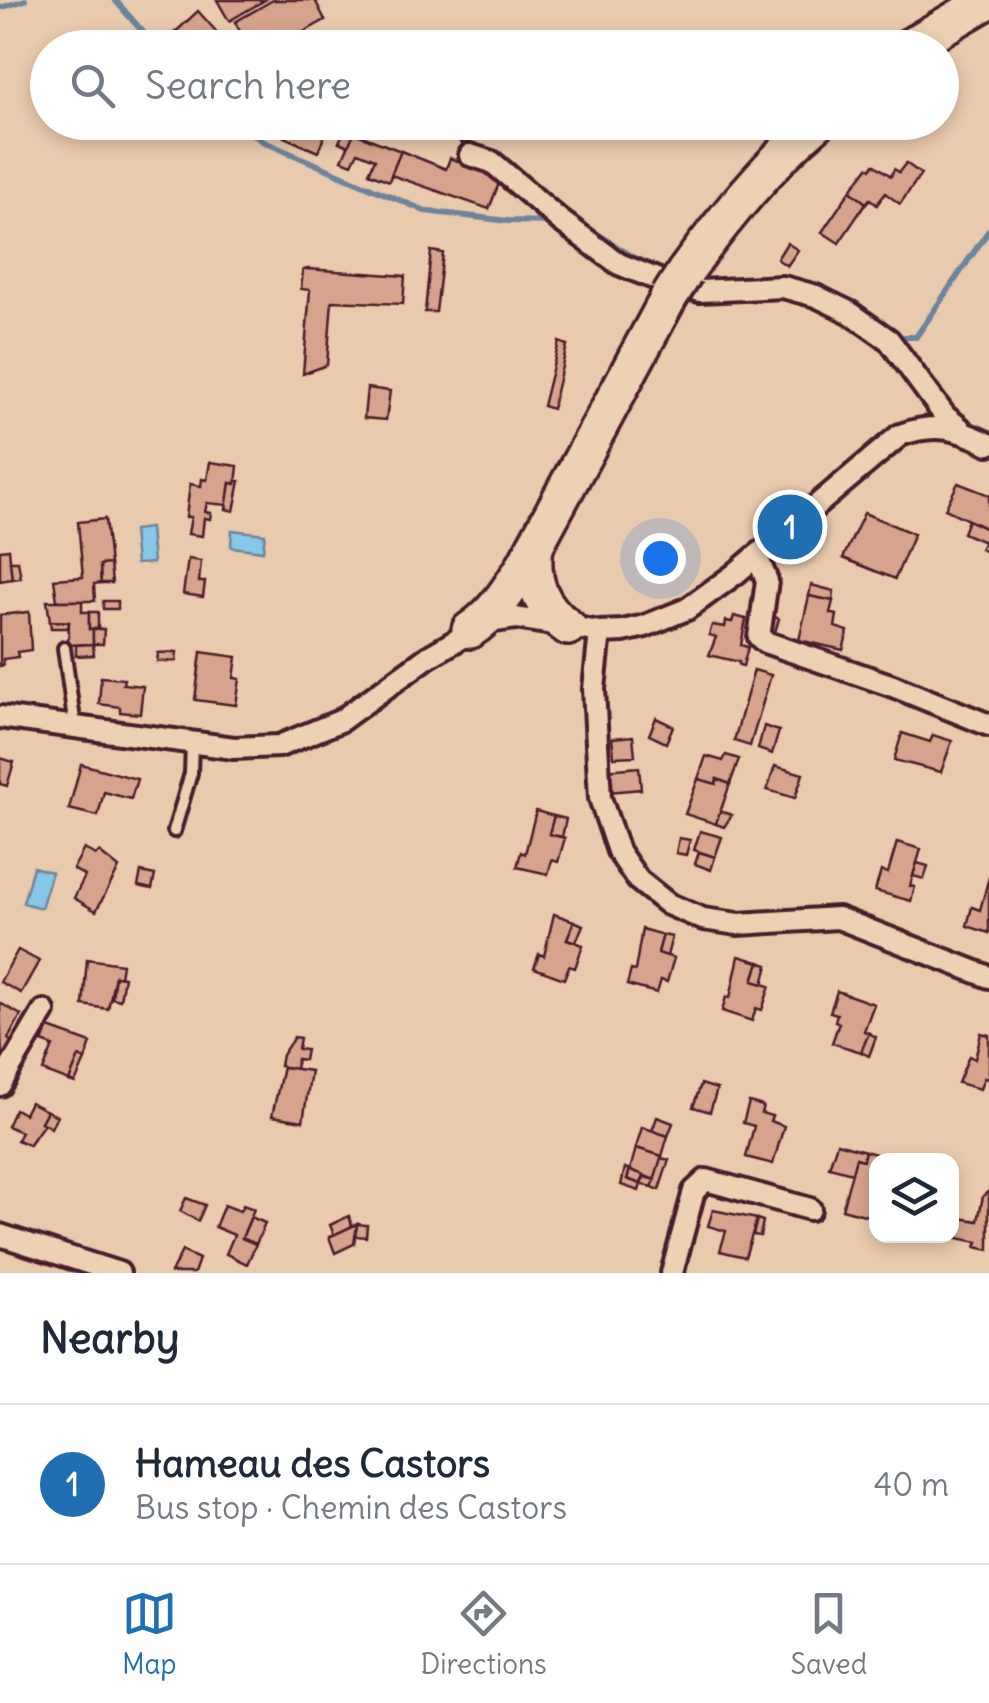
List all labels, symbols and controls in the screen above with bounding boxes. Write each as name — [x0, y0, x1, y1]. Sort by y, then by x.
search box — [30, 30, 959, 140]
icon: search — [65, 58, 120, 113]
text: Search here — [145, 62, 351, 109]
pin: 1 — [758, 490, 822, 564]
your location — [635, 533, 686, 584]
map controls — [869, 1153, 959, 1243]
button: layers — [869, 1153, 959, 1243]
text: Nearby — [40, 1312, 179, 1364]
text: Hameau des Castors — [135, 1440, 490, 1487]
text: 1 — [66, 1464, 79, 1505]
text: 40 m — [874, 1464, 949, 1505]
text: Bus stop · Chemin des Castors — [135, 1487, 567, 1528]
tab: Map — [122, 1586, 177, 1682]
tab: Directions — [420, 1586, 547, 1682]
tab: Saved — [790, 1586, 867, 1682]

